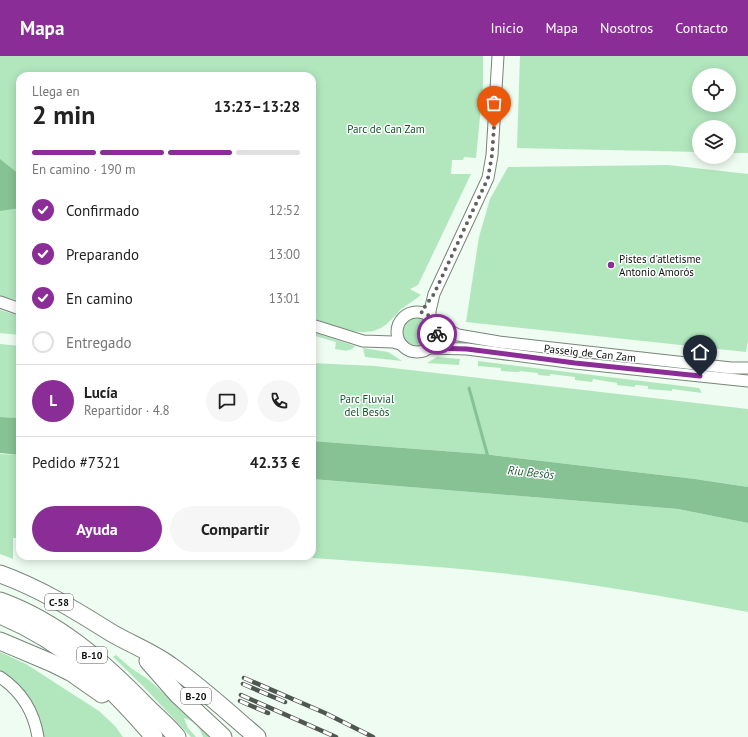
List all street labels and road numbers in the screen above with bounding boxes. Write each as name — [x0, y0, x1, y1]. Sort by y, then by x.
street label: Passeig de Can Zam — [543, 341, 637, 365]
road number: C-58 — [45, 594, 73, 610]
road number: B-10 — [77, 647, 107, 663]
road number: B-20 — [181, 688, 211, 704]

